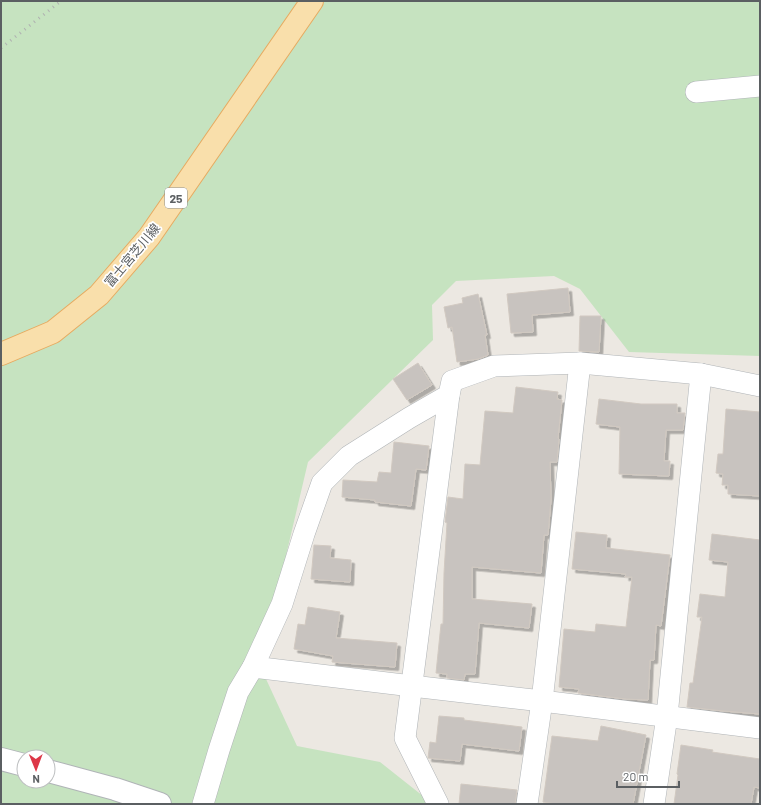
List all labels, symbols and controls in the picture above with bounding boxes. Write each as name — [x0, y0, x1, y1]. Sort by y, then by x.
road number: 25 — [165, 188, 187, 208]
street label: 富士宮芝川線 — [101, 220, 163, 290]
north arrow — [16, 749, 56, 789]
scale bar — [617, 763, 679, 789]
text: 20 m — [623, 769, 649, 783]
text: N — [32, 773, 40, 786]

